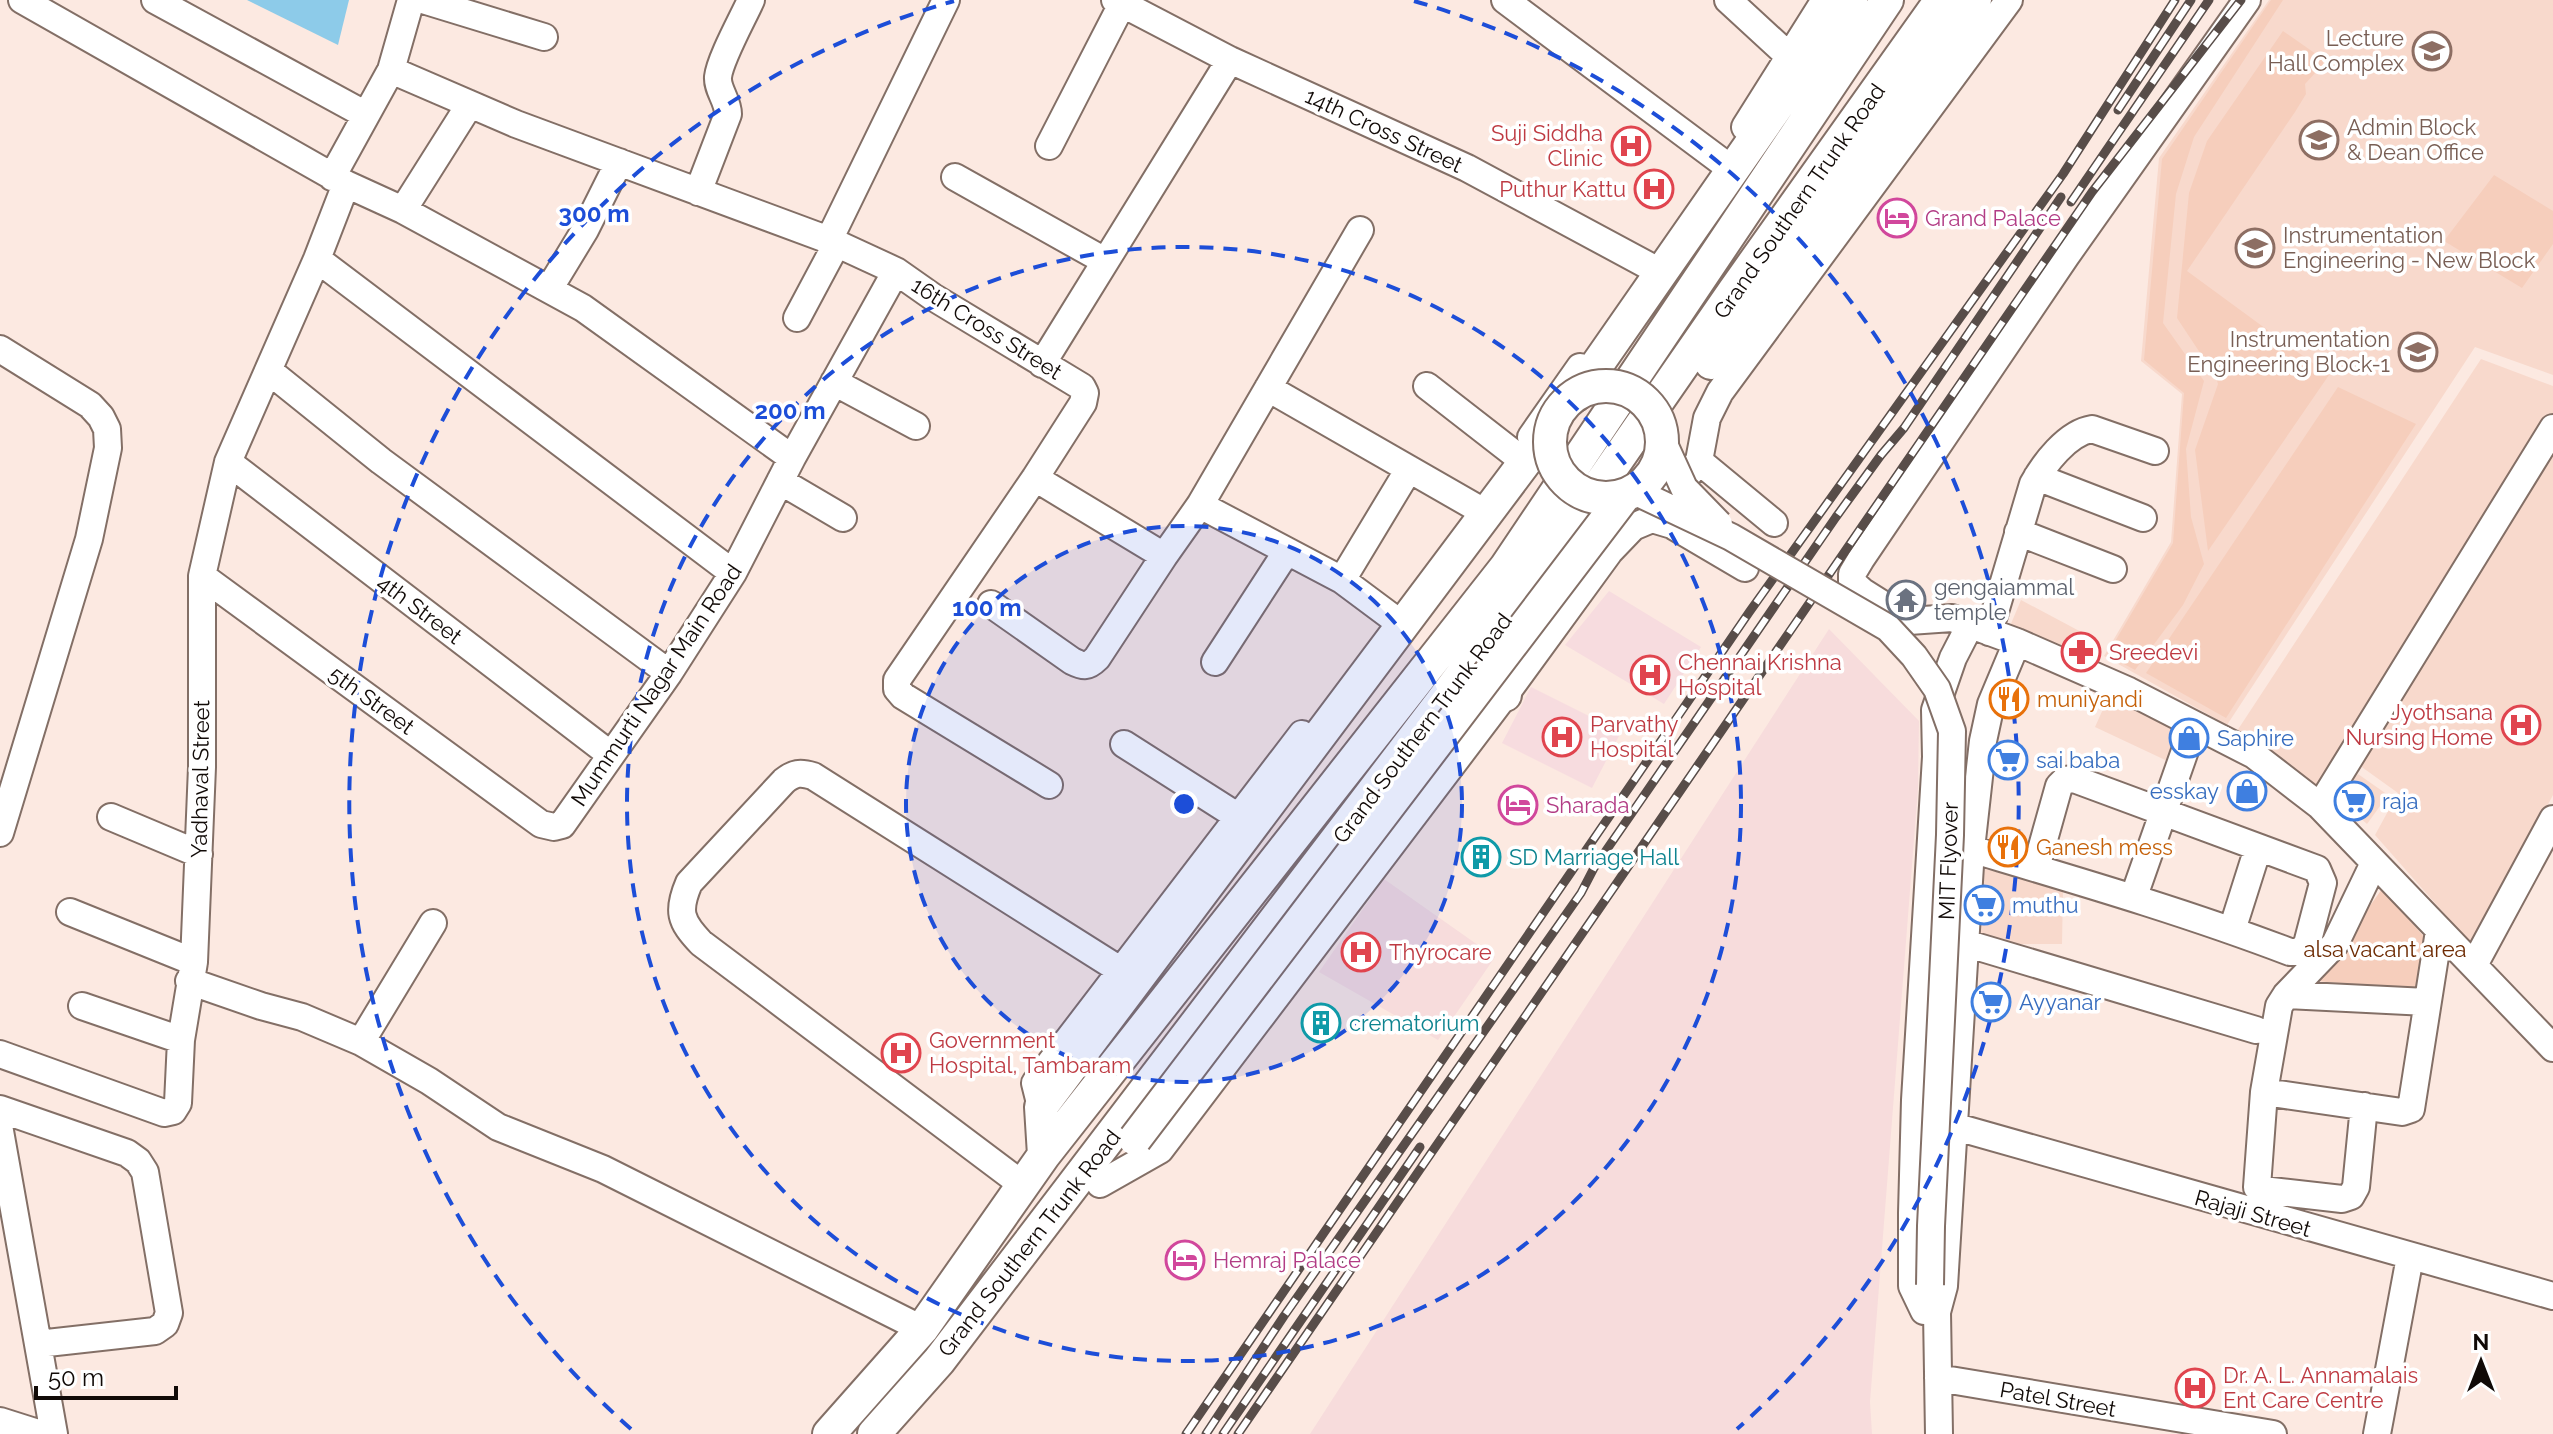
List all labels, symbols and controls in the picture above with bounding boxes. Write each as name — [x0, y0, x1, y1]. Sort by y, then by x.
place label: Lecture Hall Complex — [2267, 25, 2404, 76]
school or university icon: Lecture Hall Complex — [2411, 30, 2453, 72]
street label: Grand Southern Trunk Road — [1708, 79, 1890, 323]
street label: 14th Cross Street — [1301, 82, 1467, 178]
place label: Admin Block & Dean Office — [2347, 114, 2484, 165]
school or university icon: Admin Block & Dean Office — [2298, 119, 2340, 161]
place label: Suji Siddha Clinic — [1491, 120, 1603, 171]
hospital icon: Suji Siddha Clinic — [1610, 125, 1652, 167]
hospital icon: Puthur Kattu — [1633, 168, 1675, 210]
place label: Puthur Kattu — [1499, 176, 1626, 202]
hotel icon: Grand Palace — [1876, 197, 1918, 239]
text: 300 m — [559, 199, 629, 228]
place label: Grand Palace — [1925, 205, 2061, 231]
place label: Instrumentation Engineering - New Block — [2283, 222, 2536, 273]
school or university icon: Instrumentation Engineering - New Block — [2234, 227, 2276, 269]
street label: 16th Cross Street — [907, 271, 1067, 385]
place label: Instrumentation Engineering Block-1 — [2187, 326, 2390, 377]
school or university icon: Instrumentation Engineering Block-1 — [2397, 331, 2439, 373]
text: 200 m — [754, 396, 826, 425]
street label: Mummurti Nagar Main Road — [565, 559, 747, 811]
street label: 4th Street — [373, 569, 468, 649]
place label: gengaiammal temple — [1934, 574, 2074, 625]
temple icon: gengaiammal temple — [1885, 579, 1927, 621]
text: 100 m — [952, 593, 1022, 622]
street label: Grand Southern Trunk Road — [1327, 608, 1517, 848]
pharmacy icon: Sreedevi — [2060, 631, 2102, 673]
place label: Sreedevi — [2109, 639, 2198, 665]
place label: Chennai Krishna Hospital — [1678, 649, 1842, 700]
hospital icon: Chennai Krishna Hospital — [1629, 654, 1671, 696]
street label: 5th Street — [324, 660, 420, 740]
restaurant icon: muniyandi — [1988, 678, 2030, 720]
place label: muniyandi — [2037, 686, 2143, 712]
street label: Yadhaval Street — [186, 699, 214, 858]
place label: Jyothsana Nursing Home — [2345, 699, 2493, 750]
hospital icon: Jyothsana Nursing Home — [2500, 704, 2542, 746]
place label: Parvathy Hospital — [1590, 711, 1679, 762]
hospital icon: Parvathy Hospital — [1541, 716, 1583, 758]
shop icon: Saphire — [2168, 717, 2210, 759]
place label: Saphire — [2217, 725, 2294, 751]
supermarket icon: sai baba — [1987, 739, 2029, 781]
place label: sai baba — [2036, 747, 2120, 773]
shop icon: esskay — [2226, 770, 2268, 812]
place label: esskay — [2150, 778, 2219, 804]
supermarket icon: raja — [2333, 780, 2375, 822]
hotel icon: Sharada — [1497, 784, 1539, 826]
place label: raja — [2382, 788, 2419, 814]
centre of rings — [1170, 790, 1198, 818]
place label: Sharada — [1546, 792, 1630, 818]
street label: MIT Flyover — [1933, 801, 1963, 920]
restaurant icon: Ganesh mess — [1987, 826, 2029, 868]
place label: Ganesh mess — [2036, 834, 2173, 860]
building icon: SD Marriage Hall — [1460, 836, 1502, 878]
place label: SD Marriage Hall — [1509, 844, 1679, 870]
supermarket icon: muthu — [1963, 884, 2005, 926]
place label: muthu — [2012, 892, 2079, 918]
hospital icon: Thyrocare — [1340, 931, 1382, 973]
park label: alsa vacant area — [2303, 936, 2467, 962]
place label: Thyrocare — [1389, 939, 1492, 965]
supermarket icon: Ayyanar — [1970, 981, 2012, 1023]
place label: Ayyanar — [2019, 989, 2101, 1015]
building icon: crematorium — [1300, 1002, 1342, 1044]
place label: crematorium — [1349, 1010, 1480, 1036]
place label: Government Hospital, Tambaram — [929, 1027, 1131, 1078]
hospital icon: Government Hospital, Tambaram — [880, 1032, 922, 1074]
street label: Grand Southern Trunk Road — [932, 1124, 1126, 1362]
street label: Rajaji Street — [2192, 1184, 2315, 1242]
hotel icon: Hemraj Palace — [1164, 1239, 1206, 1281]
place label: Hemraj Palace — [1213, 1247, 1361, 1273]
north arrow — [2441, 1322, 2521, 1402]
text: N — [2473, 1329, 2489, 1355]
scale bar — [36, 1350, 176, 1400]
place label: Dr. A. L. Annamalais Ent Care Centre — [2223, 1362, 2418, 1413]
text: 50 m — [48, 1363, 104, 1392]
hospital icon: Dr. A. L. Annamalais Ent Care Centre — [2174, 1367, 2216, 1409]
street label: Patel Street — [1998, 1376, 2119, 1422]

